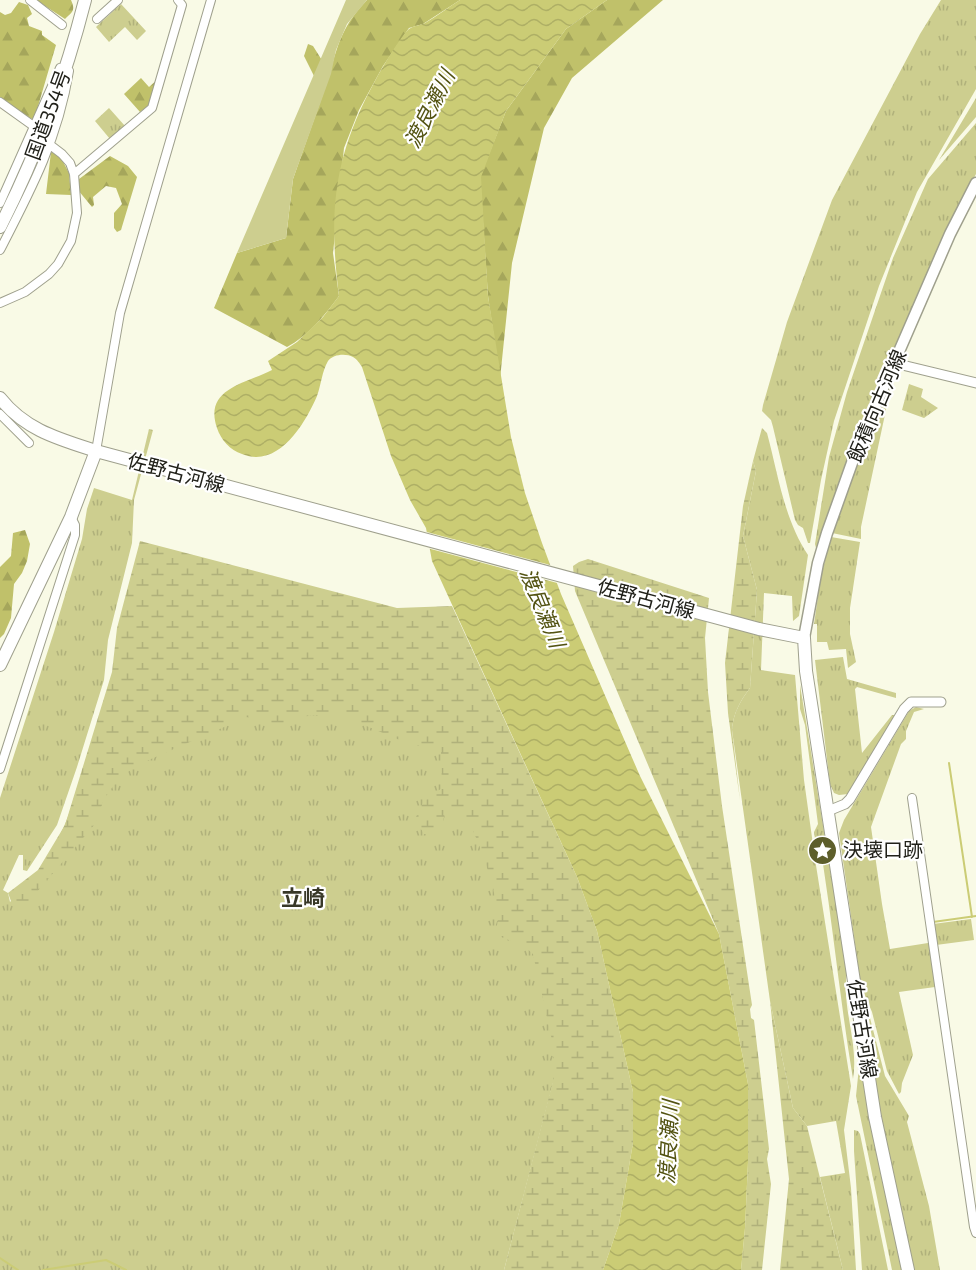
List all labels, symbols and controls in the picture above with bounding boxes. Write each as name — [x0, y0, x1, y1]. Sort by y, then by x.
water label: 渡良瀬川 — [398, 63, 460, 151]
street label: 国道354号 — [20, 66, 74, 163]
street label: 飯積向古河線 — [842, 346, 911, 466]
street label: 佐野古河線 — [125, 448, 228, 497]
water label: 渡良瀬川 — [516, 564, 571, 653]
street label: 佐野古河線 — [595, 574, 698, 623]
place icon: 決壊口跡 — [806, 834, 838, 866]
place label: 決壊口跡 — [843, 837, 923, 861]
district label: 立崎 — [281, 884, 325, 910]
street label: 佐野古河線 — [843, 978, 883, 1080]
water label: 渡良瀬川 — [653, 1097, 682, 1185]

